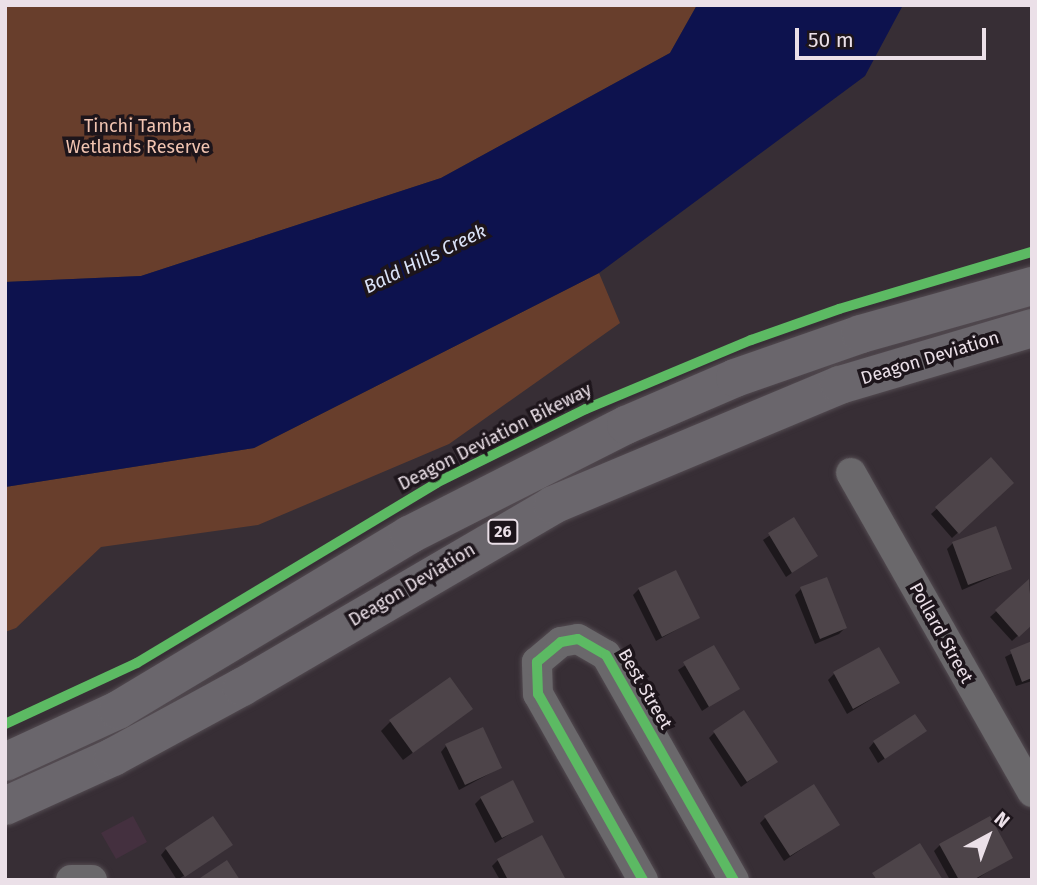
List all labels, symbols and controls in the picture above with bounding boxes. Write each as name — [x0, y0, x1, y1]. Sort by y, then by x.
scale bar — [799, 14, 990, 58]
text: 50 m — [808, 27, 854, 53]
park label: Tinchi Tamba Wetlands Reserve — [66, 116, 210, 158]
water label: Bald Hills Creek — [360, 220, 490, 298]
street label: Deagon Deviation — [858, 327, 1002, 389]
street label: Deagon Deviation Bikeway — [395, 379, 595, 495]
road number: 26 — [487, 520, 519, 544]
street label: Deagon Deviation — [345, 539, 479, 631]
street label: Pollard Street — [905, 579, 977, 687]
street label: Best Street — [613, 645, 677, 733]
north arrow — [953, 801, 1023, 871]
text: N — [990, 807, 1014, 833]

